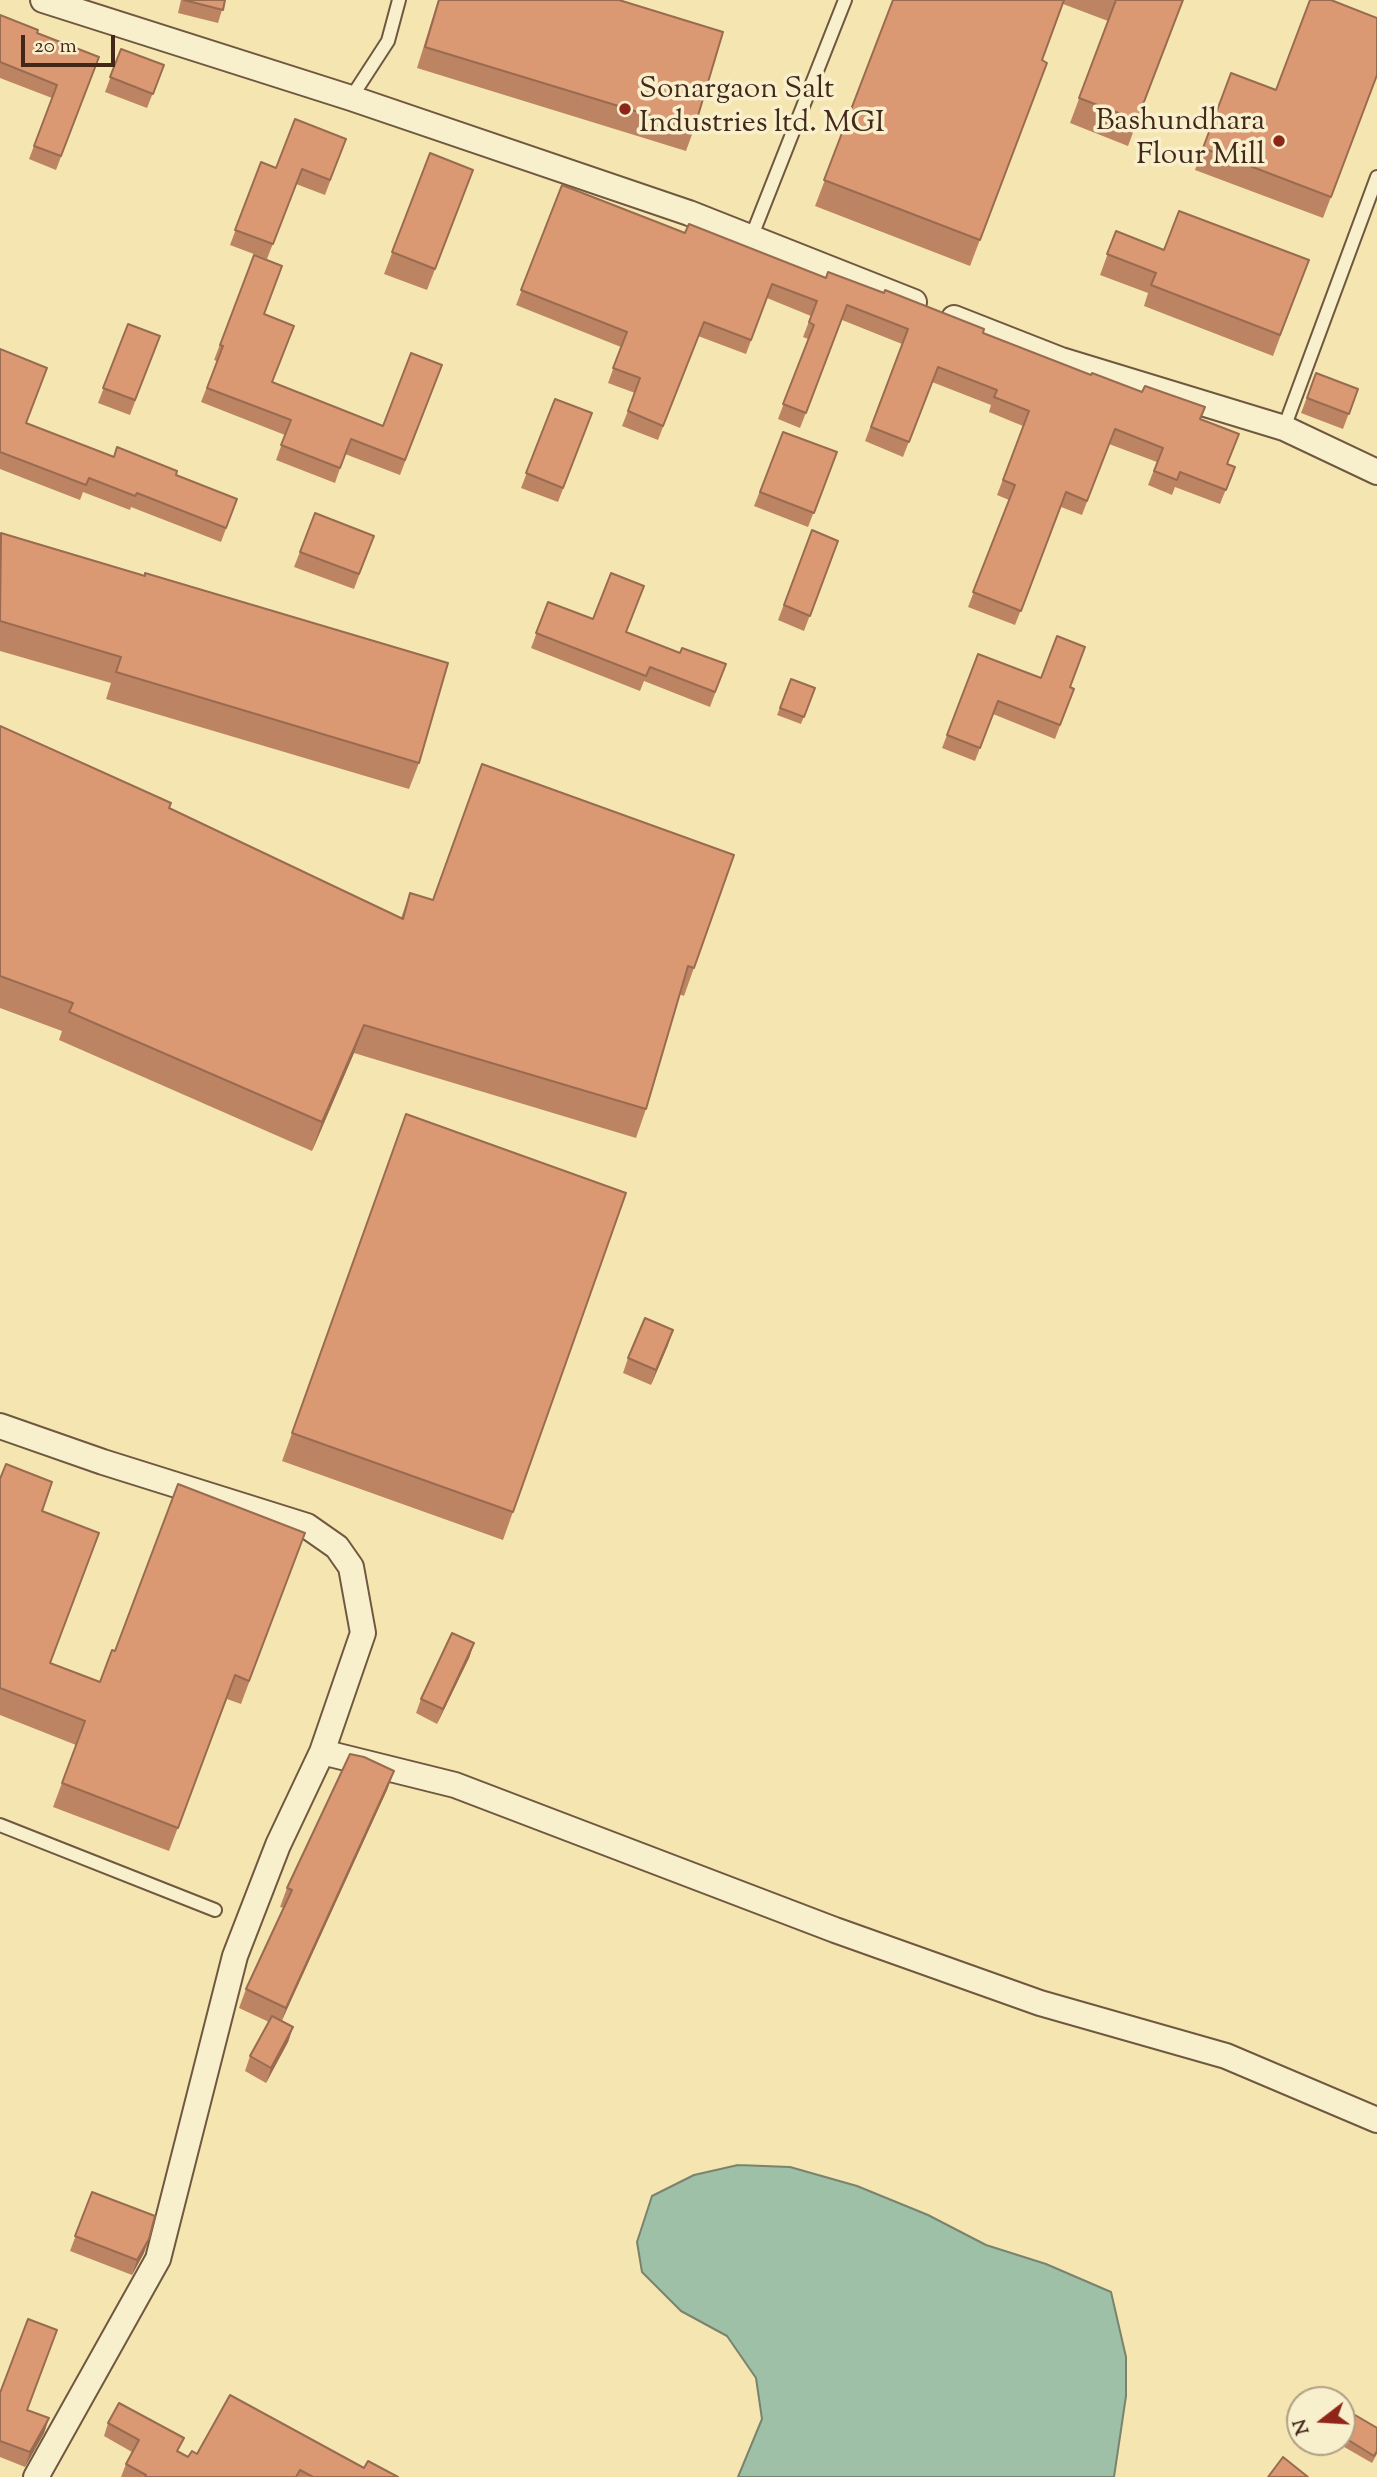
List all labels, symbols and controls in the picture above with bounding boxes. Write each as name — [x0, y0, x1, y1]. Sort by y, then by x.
scale bar — [24, 21, 119, 65]
text: 20 m — [34, 32, 77, 62]
place label: Sonargaon Salt Industries ltd. MGI — [639, 74, 885, 144]
marker: Sonargaon Salt Industries ltd. MGI — [617, 101, 633, 117]
place label: Bashundhara Flour Mill — [1095, 106, 1265, 176]
marker: Bashundhara Flour Mill — [1271, 133, 1287, 149]
north arrow — [1286, 2386, 1356, 2456]
text: N — [1287, 2416, 1317, 2438]

